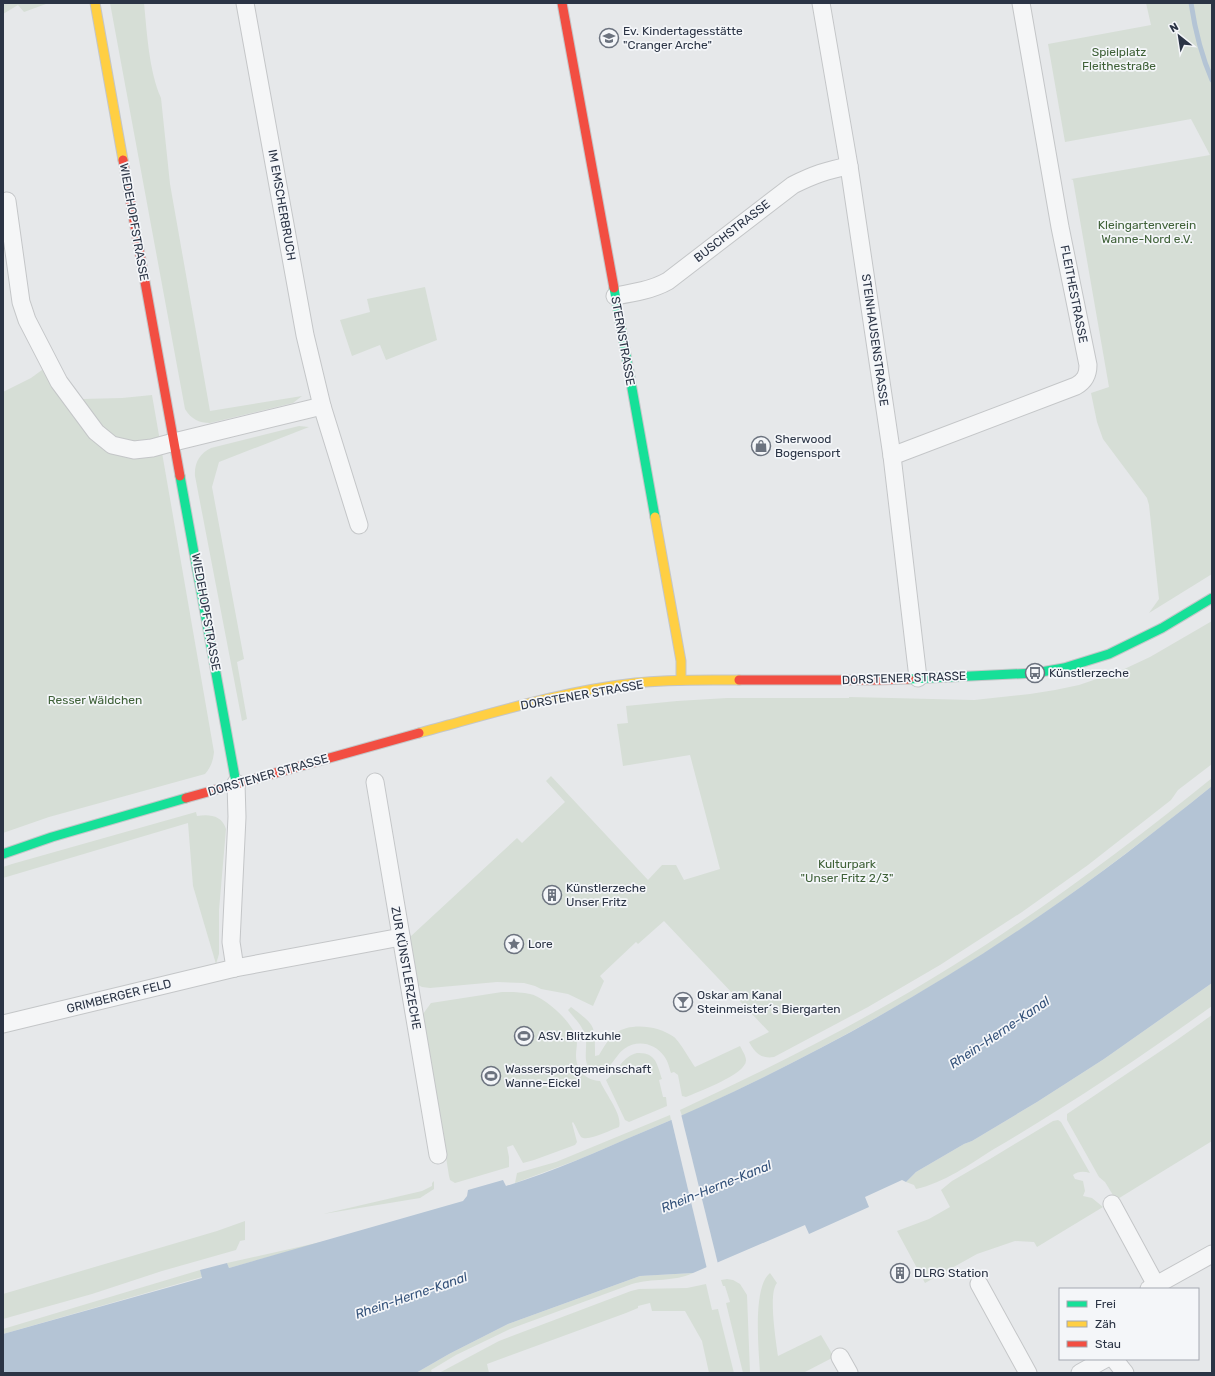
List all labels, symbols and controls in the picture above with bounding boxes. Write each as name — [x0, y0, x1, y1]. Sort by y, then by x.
north arrow — [1159, 16, 1199, 56]
text: N — [1168, 20, 1181, 35]
place label: Ev. Kindertagesstätte "Cranger Arche" — [623, 24, 743, 52]
school or university icon: Ev. Kindertagesstätte "Cranger Arche" — [598, 27, 620, 49]
park label: Spielplatz Fleithestraße — [1082, 45, 1156, 73]
street label: IM EMSCHERBRUCH — [265, 148, 299, 262]
street label: WIEDEHOPFSTRASSE — [117, 162, 151, 282]
street label: BUSCHSTRASSE — [691, 197, 773, 265]
park label: Kleingartenverein Wanne-Nord e.V. — [1098, 218, 1196, 246]
street label: FLEITHESTRASSE — [1058, 244, 1090, 344]
street label: STEINHAUSENSTRASSE — [859, 273, 891, 407]
street label: STERNSTRASSE — [608, 295, 638, 387]
place label: Sherwood Bogensport — [775, 432, 841, 460]
shop icon: Sherwood Bogensport — [750, 435, 772, 457]
street label: WIEDEHOPFSTRASSE — [189, 552, 223, 672]
bus stop icon: Künstlerzeche — [1024, 662, 1046, 684]
place label: Künstlerzeche — [1049, 666, 1129, 680]
street label: DORSTENER STRASSE — [842, 669, 966, 687]
street label: DORSTENER STRASSE — [519, 677, 645, 713]
park label: Resser Wäldchen — [48, 693, 142, 707]
street label: DORSTENER STRASSE — [206, 751, 330, 799]
park label: Kulturpark "Unser Fritz 2/3" — [801, 857, 893, 885]
place label: Künstlerzeche Unser Fritz — [566, 881, 646, 909]
building icon: Künstlerzeche Unser Fritz — [541, 884, 563, 906]
street label: ZUR KÜNSTLERZECHE — [388, 905, 424, 1031]
place icon: Lore — [503, 933, 525, 955]
place label: Lore — [528, 937, 553, 951]
street label: GRIMBERGER FELD — [65, 976, 173, 1016]
place label: Oskar am Kanal Steinmeister´s Biergarten — [697, 988, 841, 1016]
bar icon: Oskar am Kanal Steinmeister´s Biergarten — [672, 991, 694, 1013]
water label: Rhein-Herne-Kanal — [946, 993, 1053, 1072]
sports icon: ASV. Blitzkuhle — [513, 1025, 535, 1047]
place label: ASV. Blitzkuhle — [538, 1029, 621, 1043]
place label: Wassersportgemeinschaft Wanne-Eickel — [505, 1062, 652, 1090]
sports icon: Wassersportgemeinschaft Wanne-Eickel — [480, 1065, 502, 1087]
water label: Rhein-Herne-Kanal — [659, 1157, 774, 1215]
building icon: DLRG Station — [889, 1262, 911, 1284]
place label: DLRG Station — [914, 1266, 988, 1280]
water label: Rhein-Herne-Kanal — [353, 1269, 470, 1322]
legend — [1059, 1288, 1199, 1360]
text: Frei — [1095, 1297, 1116, 1311]
text: Zäh — [1095, 1317, 1116, 1331]
text: Stau — [1095, 1337, 1121, 1351]

